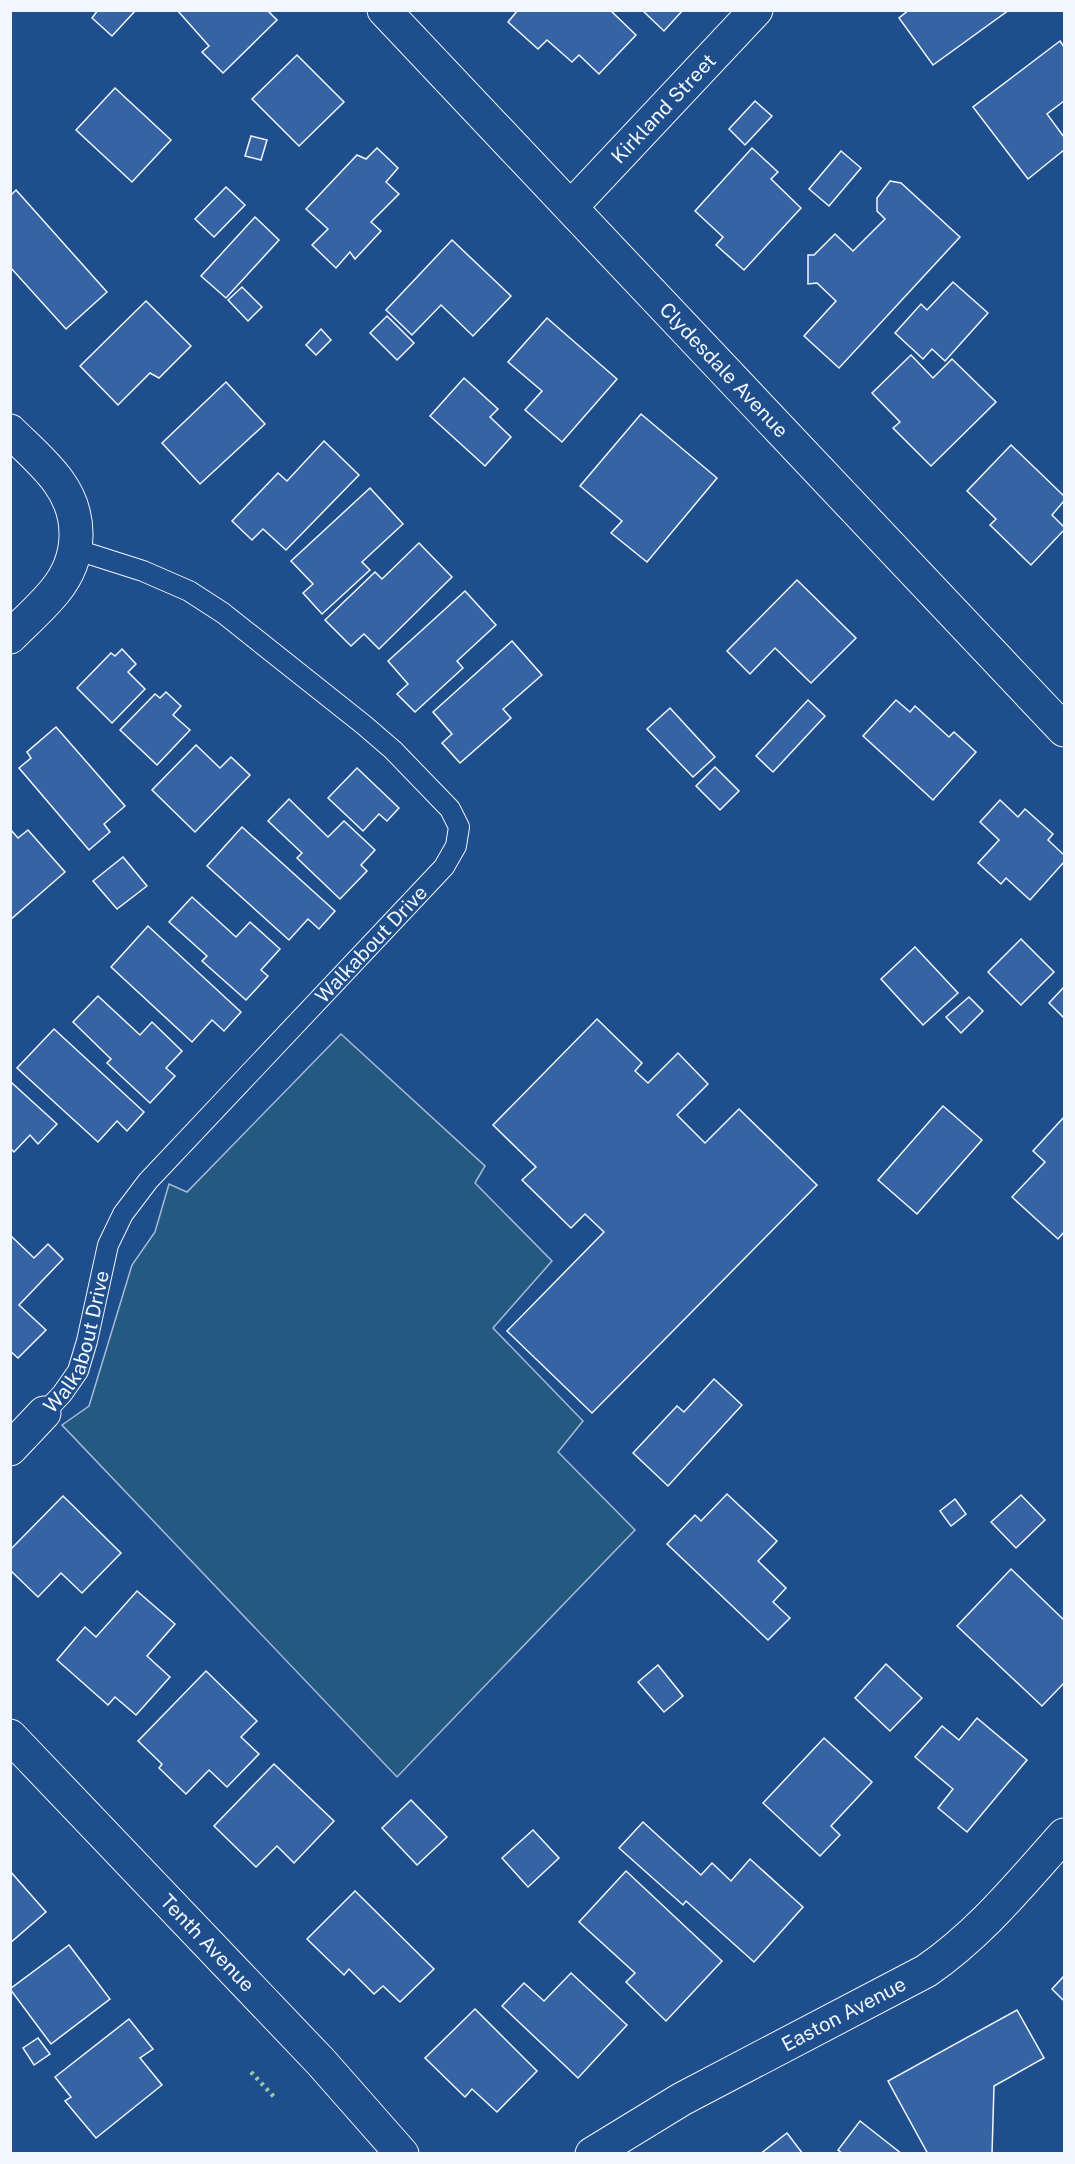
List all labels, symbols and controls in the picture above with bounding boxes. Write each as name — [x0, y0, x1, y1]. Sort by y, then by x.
street label: Kirkland Street — [606, 49, 721, 168]
street label: Clydesdale Avenue — [655, 297, 793, 442]
street label: Walkabout Drive — [310, 880, 432, 1008]
street label: Walkabout Drive — [39, 1268, 114, 1418]
street label: Tenth Avenue — [155, 1889, 260, 1997]
street label: Easton Avenue — [777, 1972, 910, 2057]

